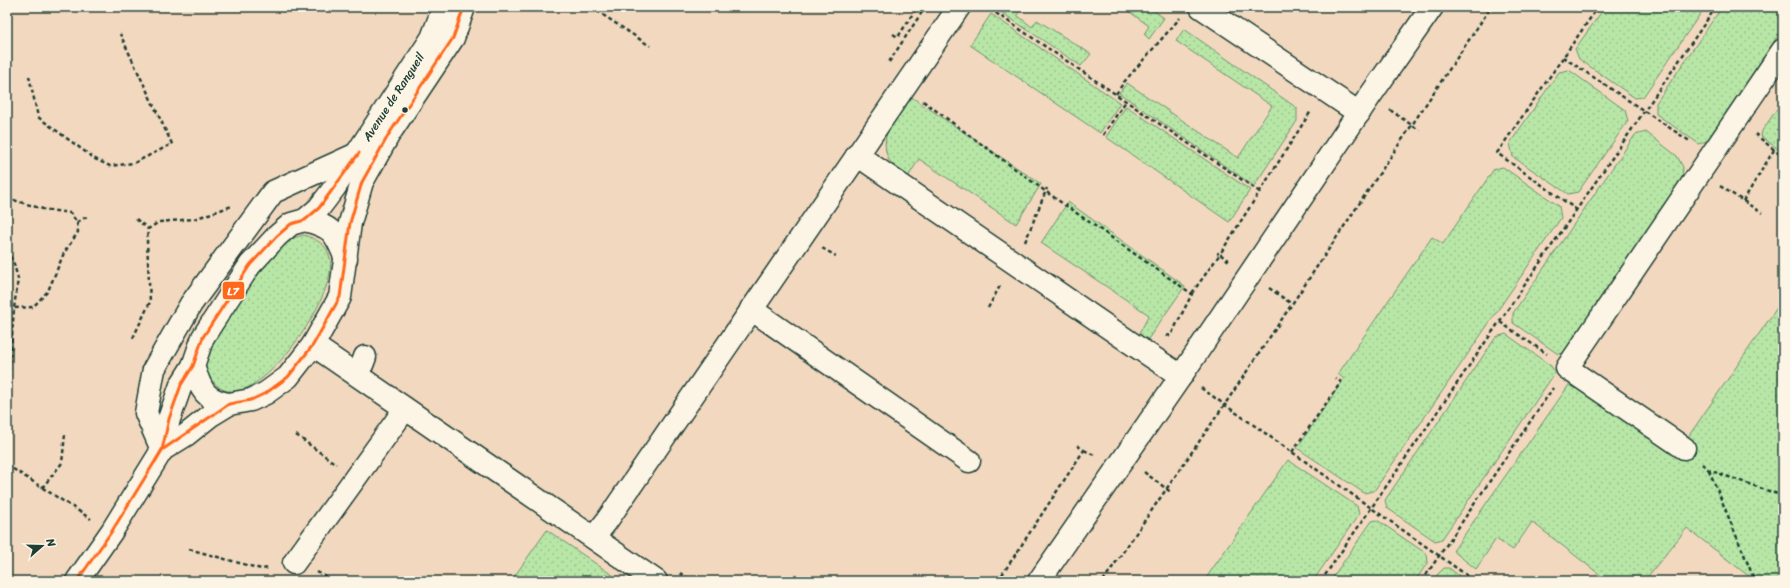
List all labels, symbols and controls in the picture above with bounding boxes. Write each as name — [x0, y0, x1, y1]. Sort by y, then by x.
street label: Avenue de Rangueil — [356, 48, 431, 147]
unlabelled marker — [400, 105, 410, 115]
line badge: L7 — [222, 281, 245, 300]
text: L7 — [227, 282, 240, 301]
north arrow — [22, 526, 62, 566]
text: N — [40, 535, 61, 550]

